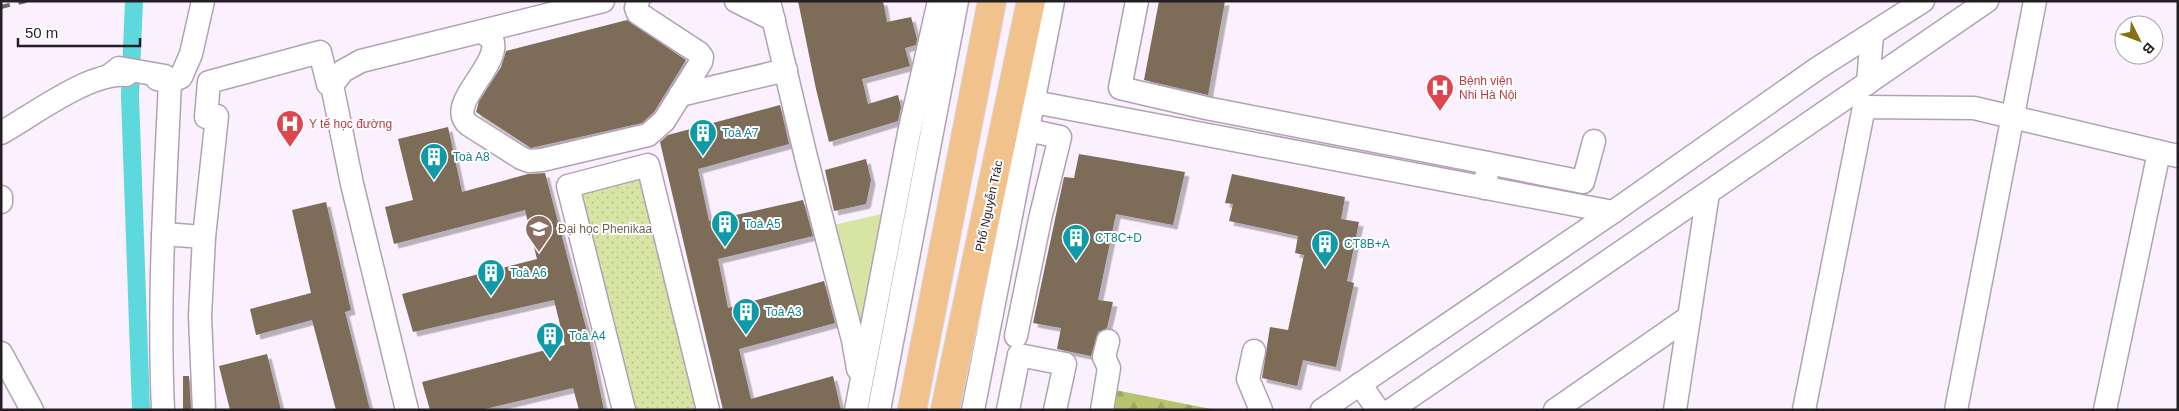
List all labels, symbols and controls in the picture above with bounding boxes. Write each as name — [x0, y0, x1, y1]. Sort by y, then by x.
scale bar — [18, 15, 140, 47]
north arrow — [2114, 15, 2164, 65]
text: 50 m — [25, 24, 58, 41]
text: B — [2139, 40, 2158, 58]
hospital icon: Bệnh viện Nhi Hà Nội — [1425, 73, 1455, 112]
place label: Bệnh viện Nhi Hà Nội — [1459, 74, 1517, 102]
hospital icon: Y tế học đường — [275, 109, 305, 148]
place label: Y tế học đường — [309, 117, 392, 131]
building icon: Toà A7 — [688, 118, 718, 157]
place label: Toà A7 — [722, 126, 759, 140]
building icon: Toà A8 — [419, 142, 449, 181]
place label: Toà A8 — [453, 150, 490, 164]
street label: Phố Nguyễn Trác — [972, 159, 1005, 253]
building icon: Toà A5 — [710, 209, 740, 248]
school or university icon: Đại học Phenikaa — [524, 214, 554, 253]
place label: Toà A5 — [744, 217, 781, 231]
place label: Đại học Phenikaa — [558, 222, 652, 236]
building icon: CT8C+D — [1061, 223, 1091, 262]
building icon: CT8B+A — [1310, 229, 1340, 268]
place label: CT8C+D — [1095, 231, 1142, 245]
place label: CT8B+A — [1344, 237, 1390, 251]
building icon: Toà A6 — [476, 258, 506, 297]
place label: Toà A6 — [510, 266, 547, 280]
building icon: Toà A3 — [731, 297, 761, 336]
place label: Toà A3 — [765, 305, 802, 319]
building icon: Toà A4 — [535, 321, 565, 360]
place label: Toà A4 — [569, 329, 606, 343]

